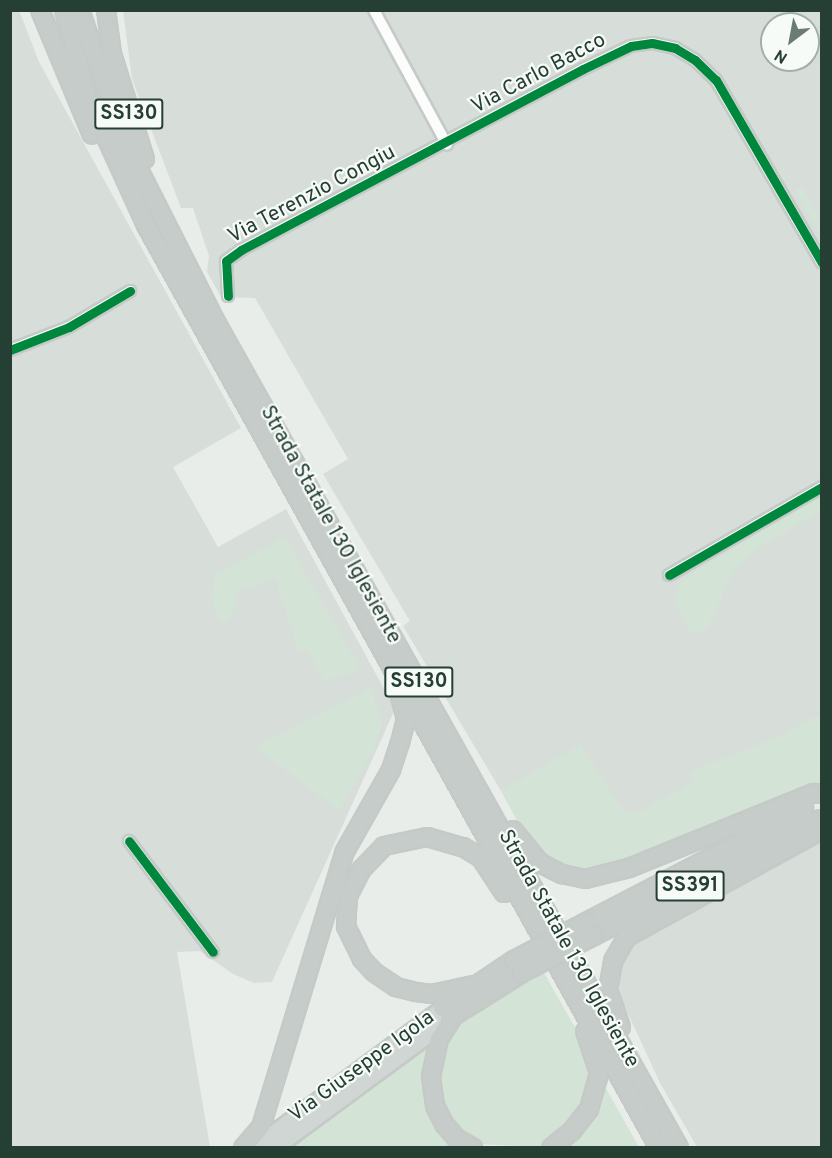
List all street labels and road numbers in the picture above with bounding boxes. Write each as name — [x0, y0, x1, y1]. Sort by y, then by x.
street label: Via Carlo Bacco — [468, 28, 610, 120]
road number: SS130 — [93, 97, 165, 131]
street label: Via Terenzio Congiu — [224, 140, 400, 250]
street label: Strada Statale 130 Iglesiente — [254, 402, 406, 648]
road number: SS130 — [383, 665, 455, 699]
street label: Strada Statale 130 Iglesiente — [492, 826, 644, 1072]
road number: SS391 — [656, 869, 724, 903]
street label: Via Giuseppe Igola — [284, 1006, 440, 1128]

